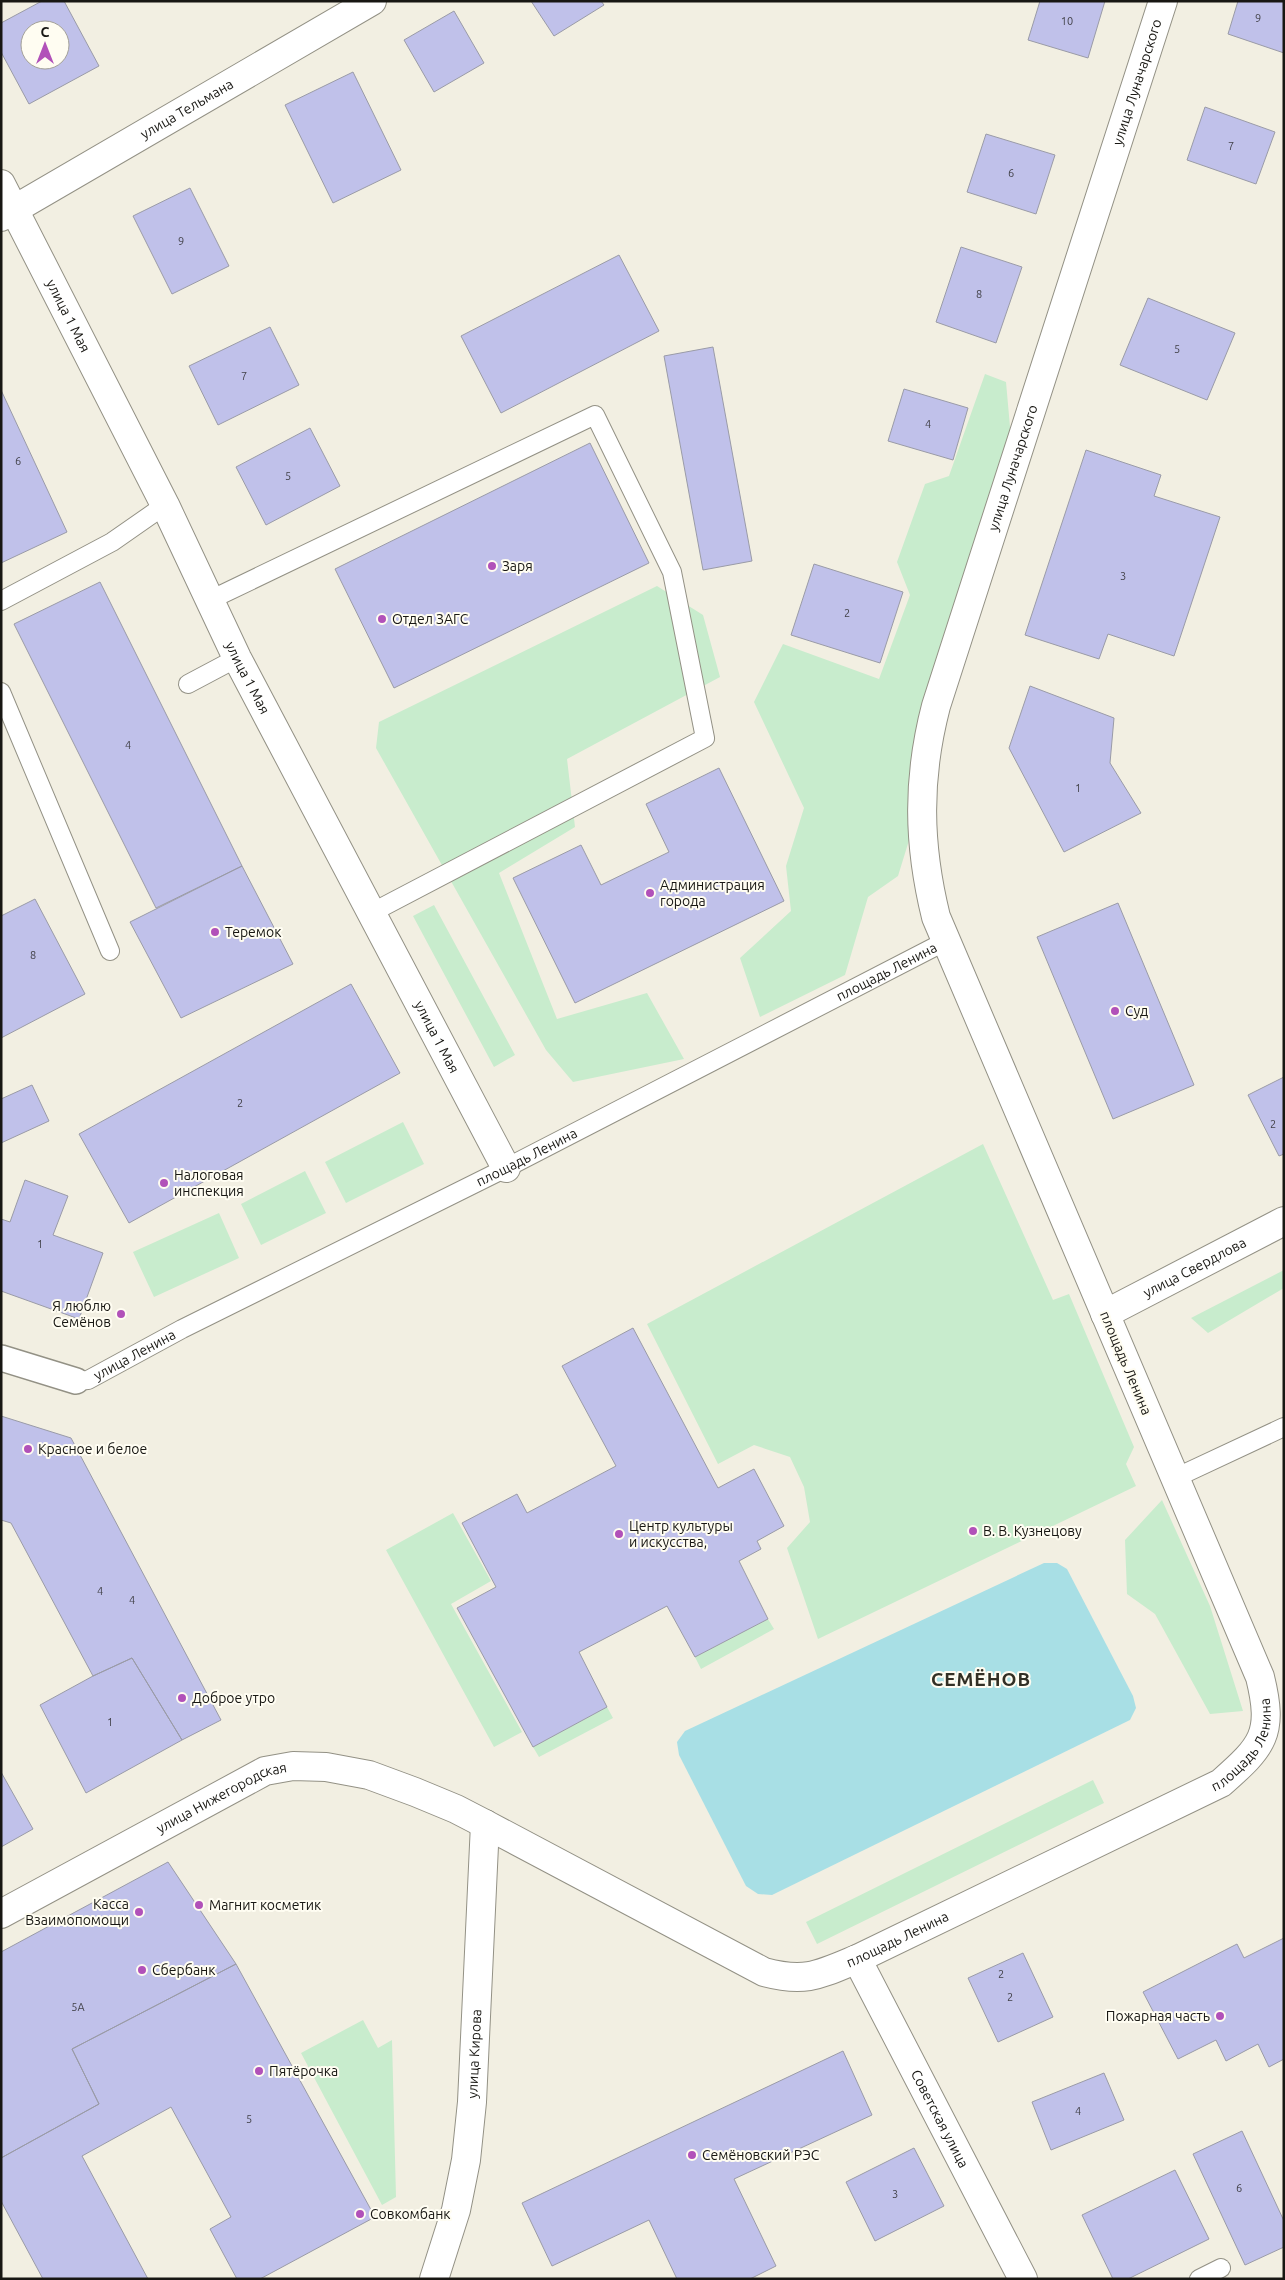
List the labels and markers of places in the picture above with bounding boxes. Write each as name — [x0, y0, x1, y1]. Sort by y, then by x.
place label: Заря — [502, 558, 533, 574]
marker: Заря — [486, 560, 498, 572]
place label: Отдел ЗАГС — [392, 611, 469, 627]
marker: Отдел ЗАГС — [376, 613, 388, 625]
place label: Администрация города — [660, 877, 765, 909]
marker: Администрация города — [644, 887, 656, 899]
place label: Теремок — [225, 924, 281, 940]
marker: Теремок — [209, 926, 221, 938]
place label: Суд — [1125, 1003, 1148, 1019]
marker: Суд — [1109, 1005, 1121, 1017]
place label: Налоговая инспекция — [174, 1167, 244, 1199]
marker: Налоговая инспекция — [158, 1177, 170, 1189]
place label: Я люблю Семёнов — [52, 1298, 111, 1330]
marker: Я люблю Семёнов — [115, 1308, 127, 1320]
place label: Красное и белое — [38, 1441, 147, 1457]
marker: Красное и белое — [22, 1443, 34, 1455]
place label: Центр культуры и искусства, — [629, 1518, 733, 1550]
place label: В. В. Кузнецову — [983, 1523, 1082, 1539]
marker: В. В. Кузнецову — [967, 1525, 979, 1537]
marker: Центр культуры и искусства, — [613, 1528, 625, 1540]
place label: Доброе утро — [192, 1690, 275, 1706]
marker: Доброе утро — [176, 1692, 188, 1704]
place label: Касса Взаимопомощи — [25, 1896, 129, 1928]
place label: Магнит косметик — [209, 1897, 321, 1913]
marker: Магнит косметик — [193, 1899, 205, 1911]
marker: Касса Взаимопомощи — [133, 1906, 145, 1918]
place label: Сбербанк — [152, 1962, 215, 1978]
marker: Сбербанк — [136, 1964, 148, 1976]
place label: Пожарная часть — [1106, 2008, 1210, 2024]
marker: Пожарная часть — [1214, 2010, 1226, 2022]
place label: Пятёрочка — [269, 2063, 338, 2079]
marker: Пятёрочка — [253, 2065, 265, 2077]
place label: Семёновский РЭС — [702, 2147, 820, 2163]
marker: Семёновский РЭС — [686, 2149, 698, 2161]
place label: Совкомбанк — [370, 2206, 451, 2222]
marker: Совкомбанк — [354, 2208, 366, 2220]

